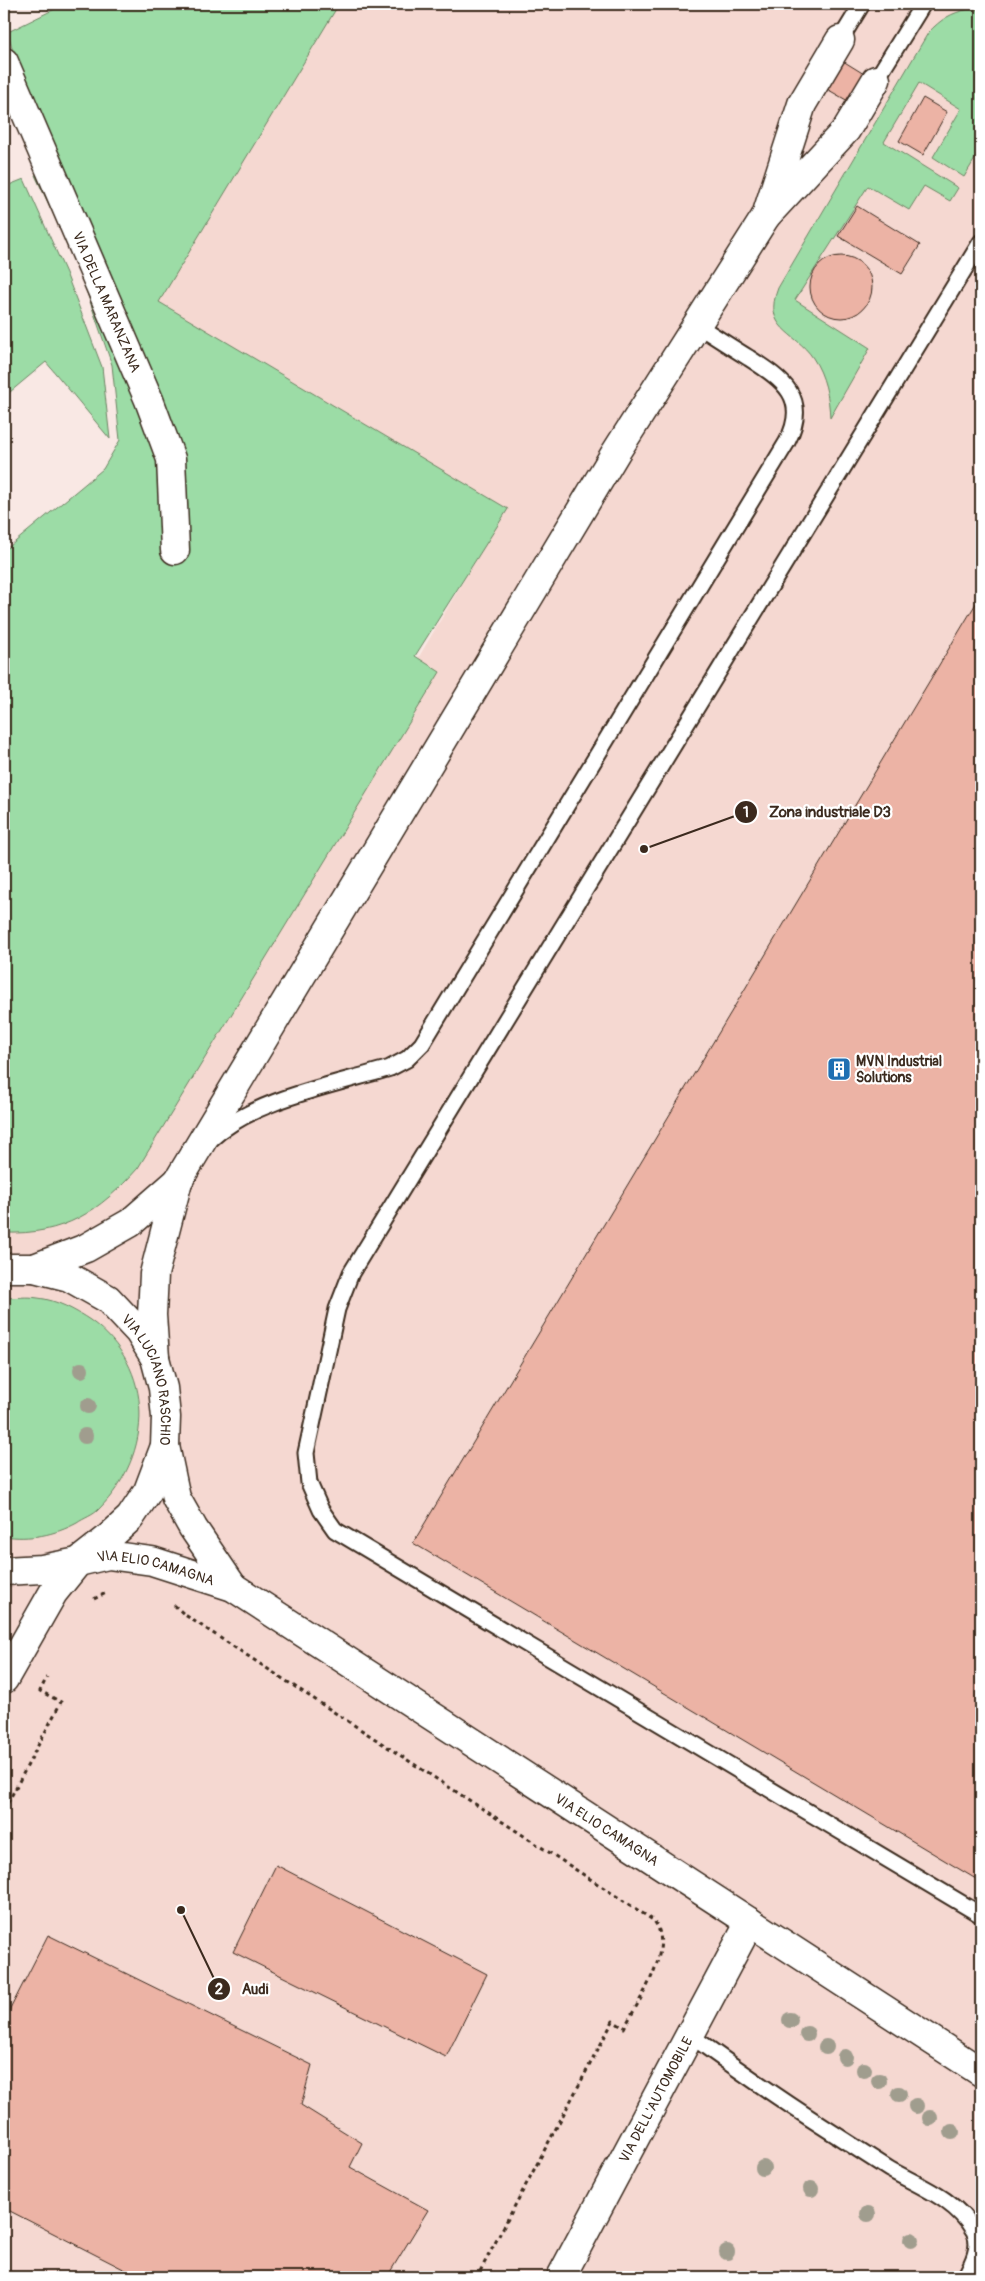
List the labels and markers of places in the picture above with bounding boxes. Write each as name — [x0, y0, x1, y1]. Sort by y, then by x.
callout: Zona industriale D3 — [734, 797, 901, 827]
place label: MVN Industrial Solutions — [856, 1053, 942, 1086]
building icon: MVN Industrial Solutions — [826, 1056, 852, 1082]
callout: Audi — [207, 1974, 278, 2004]

